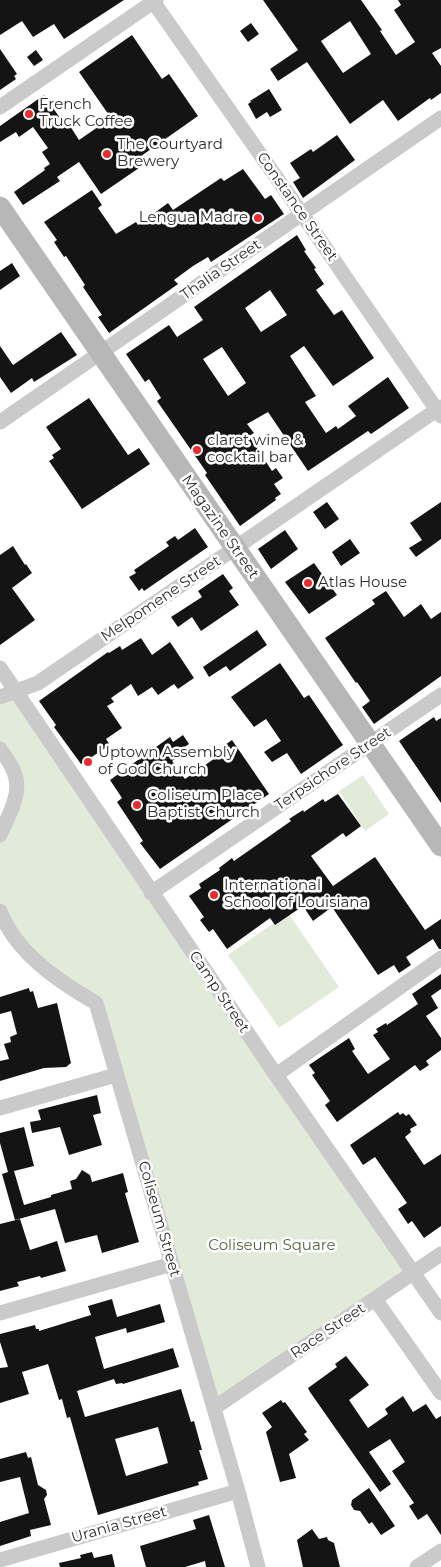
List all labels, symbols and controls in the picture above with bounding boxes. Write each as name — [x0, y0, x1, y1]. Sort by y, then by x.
place label: French Truck Coffee — [39, 96, 133, 131]
marker: French Truck Coffee — [23, 108, 35, 120]
place label: The Courtyard Brewery — [117, 136, 223, 171]
marker: The Courtyard Brewery — [101, 148, 113, 160]
street label: Constance Street — [253, 149, 341, 265]
place label: Lengua Madre — [139, 209, 248, 227]
marker: Lengua Madre — [252, 212, 264, 224]
street label: Thalia Street — [177, 236, 265, 304]
place label: claret wine & cocktail bar — [207, 432, 304, 467]
marker: claret wine & cocktail bar — [191, 444, 203, 456]
street label: Magazine Street — [178, 472, 262, 582]
street label: Melpomene Street — [98, 552, 224, 646]
place label: Atlas House — [318, 574, 407, 592]
marker: Atlas House — [302, 577, 314, 589]
street label: Terpsichore Street — [271, 723, 395, 815]
place label: Uptown Assembly of God Church — [98, 744, 235, 779]
marker: Uptown Assembly of God Church — [82, 756, 94, 768]
place label: Coliseum Place Baptist Church — [147, 787, 262, 822]
marker: Coliseum Place Baptist Church — [131, 799, 143, 811]
place label: International School of Louisiana — [224, 877, 368, 912]
marker: International School of Louisiana — [208, 889, 220, 901]
street label: Camp Street — [185, 948, 253, 1036]
street label: Coliseum Street — [134, 1159, 184, 1279]
park label: Coliseum Square — [208, 1237, 336, 1255]
street label: Race Street — [287, 1299, 369, 1363]
street label: Urania Street — [69, 1503, 169, 1547]

